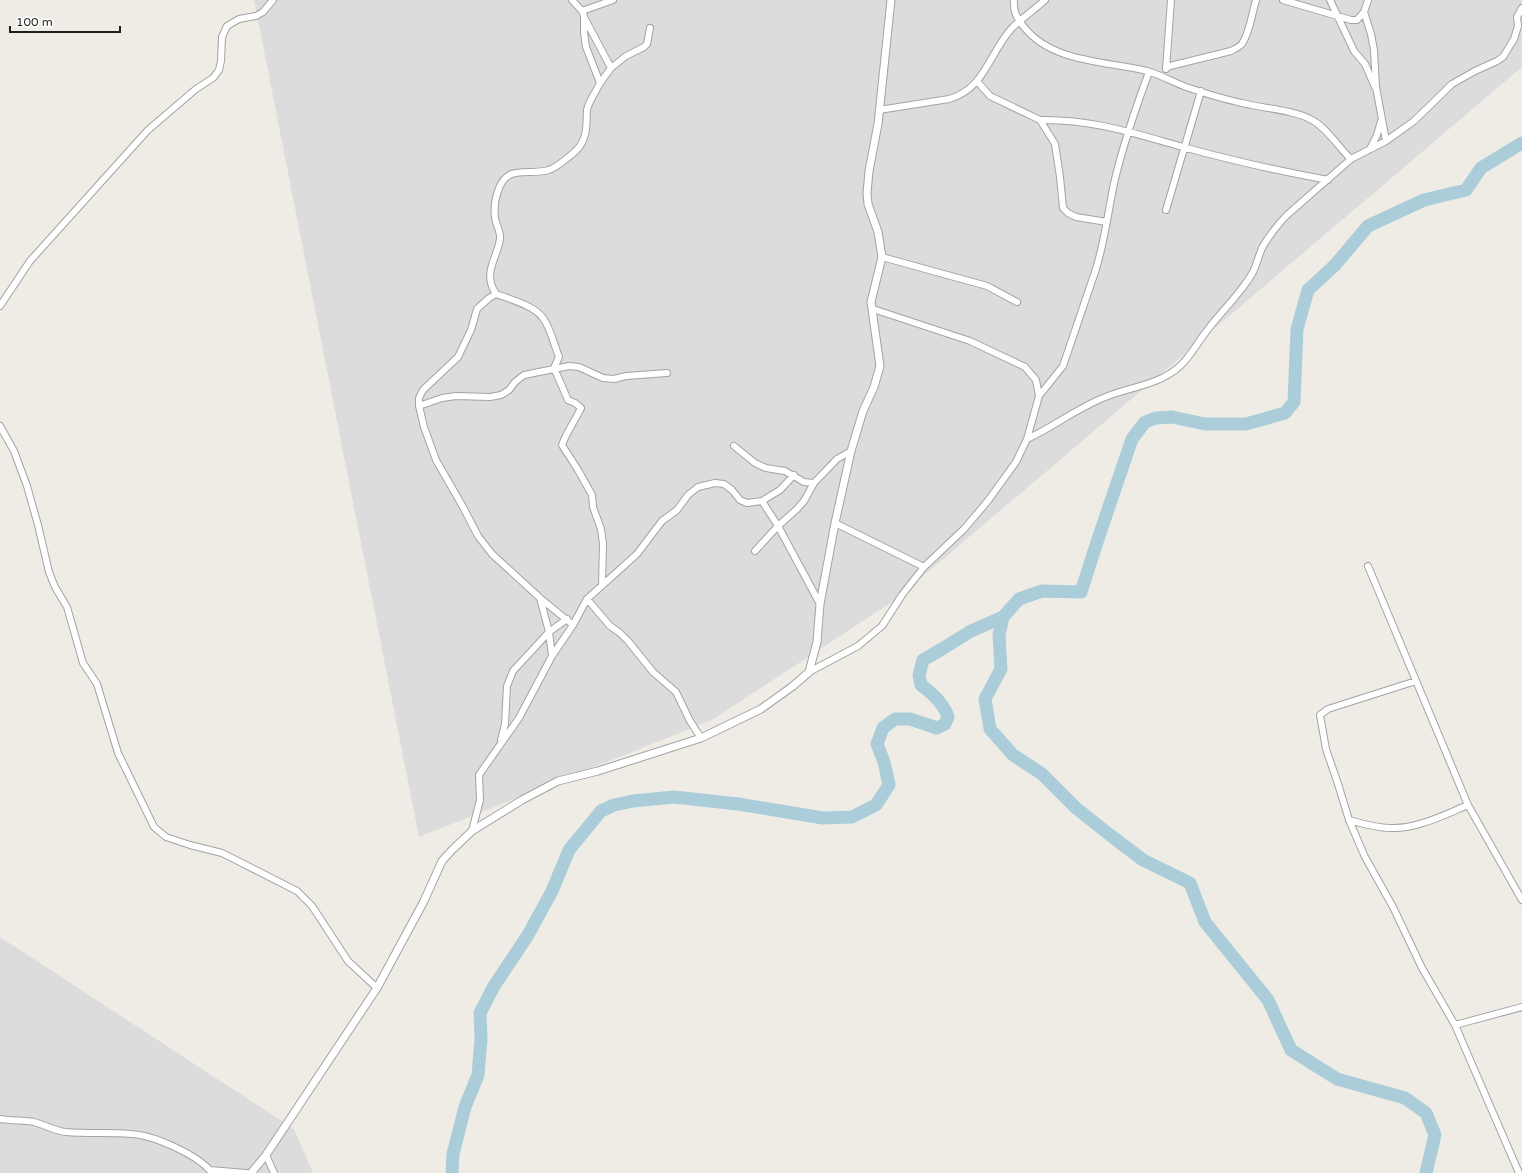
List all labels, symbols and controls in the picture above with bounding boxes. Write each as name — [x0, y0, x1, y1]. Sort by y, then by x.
scale bar — [10, 8, 120, 34]
text: 100 m — [16, 15, 53, 29]

